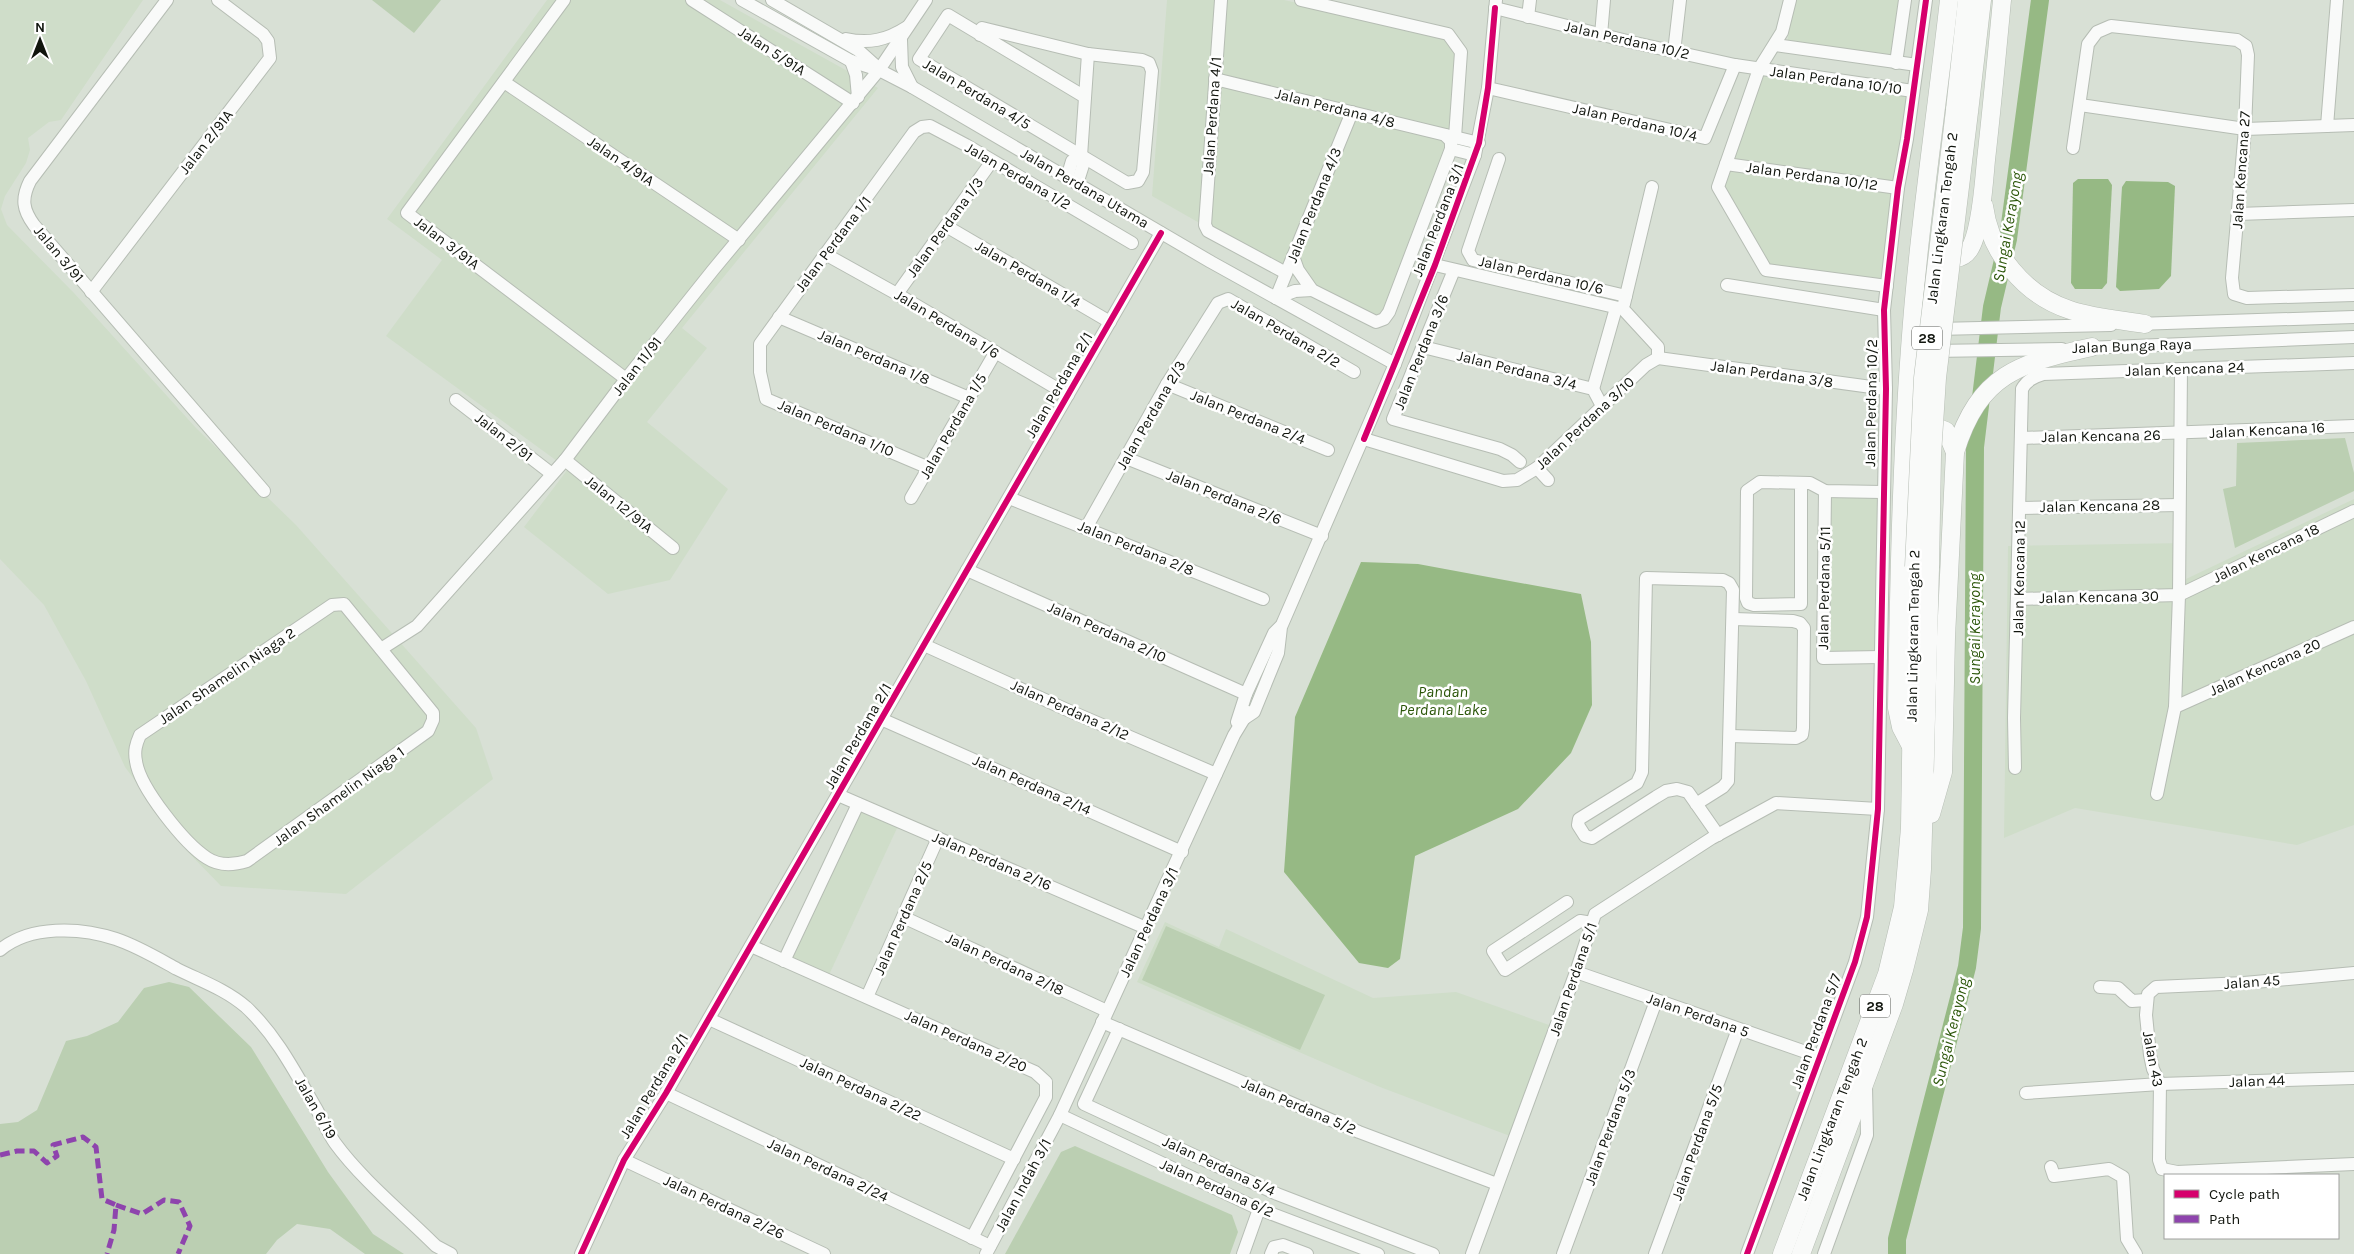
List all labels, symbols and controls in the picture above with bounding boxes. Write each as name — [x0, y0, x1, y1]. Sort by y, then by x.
north arrow — [15, 15, 65, 65]
street label: Jalan Perdana 10/2 — [1563, 17, 1691, 63]
text: N — [35, 19, 45, 36]
street label: Jalan 5/91A — [735, 23, 809, 80]
street label: Jalan Perdana 4/5 — [920, 55, 1034, 133]
street label: Jalan Perdana 4/1 — [1199, 56, 1225, 176]
street label: Jalan Perdana 10/10 — [1769, 62, 1903, 98]
street label: Jalan Perdana 4/8 — [1273, 84, 1397, 132]
street label: Jalan Perdana 10/4 — [1571, 99, 1700, 145]
street label: Jalan 2/91A — [175, 106, 237, 178]
street label: Jalan Kencana 27 — [2228, 111, 2254, 229]
street label: Jalan Lingkaran Tengah 2 — [1923, 131, 1961, 305]
street label: Jalan 4/91A — [584, 132, 658, 190]
street label: Jalan Perdana 1/2 — [962, 138, 1074, 214]
street label: Jalan Perdana Utama — [1018, 144, 1152, 232]
street label: Jalan Perdana 4/3 — [1283, 145, 1345, 265]
street label: Jalan Perdana 10/12 — [1745, 158, 1879, 194]
street label: Jalan Perdana 3/1 — [1408, 161, 1468, 279]
water label: Sungai Kerayong — [1988, 170, 2027, 284]
street label: Jalan Perdana 1/3 — [903, 174, 987, 280]
street label: Jalan Perdana 1/1 — [791, 193, 875, 295]
street label: Jalan 3/91A — [411, 213, 483, 274]
street label: Jalan 3/91 — [30, 222, 88, 286]
street label: Jalan Perdana 1/4 — [972, 237, 1084, 312]
street label: Jalan Perdana 10/6 — [1477, 252, 1605, 298]
street label: Jalan Perdana 1/6 — [891, 286, 1003, 362]
street label: Jalan Perdana 3/6 — [1390, 292, 1452, 412]
street label: Jalan Perdana 2/2 — [1228, 295, 1344, 371]
street label: Jalan Perdana 1/8 — [815, 325, 933, 389]
road number: 28 — [1912, 326, 1942, 349]
street label: Jalan Perdana 2/1 — [1021, 329, 1097, 441]
street label: Jalan 11/91 — [609, 333, 665, 399]
street label: Jalan Bunga Raya — [2072, 335, 2192, 357]
street label: Jalan Perdana 10/2 — [1861, 339, 1881, 467]
street label: Jalan Perdana 3/4 — [1455, 346, 1579, 394]
street label: Jalan Perdana 2/3 — [1112, 357, 1190, 473]
street label: Jalan Perdana 3/8 — [1710, 357, 1834, 391]
street label: Jalan Kencana 24 — [2125, 358, 2245, 380]
street label: Jalan Perdana 1/5 — [916, 370, 990, 482]
street label: Jalan Perdana 3/10 — [1532, 373, 1638, 473]
street label: Jalan Perdana 2/4 — [1188, 386, 1309, 448]
street label: Jalan Perdana 1/10 — [775, 395, 897, 461]
street label: Jalan 2/91 — [472, 409, 536, 465]
street label: Jalan Kencana 16 — [2209, 418, 2325, 442]
street label: Jalan Kencana 26 — [2041, 426, 2161, 446]
street label: Jalan Perdana 2/6 — [1164, 466, 1284, 528]
street label: Jalan 12/91A — [582, 471, 657, 537]
street label: Jalan Kencana 28 — [2040, 496, 2160, 516]
street label: Jalan Perdana 2/8 — [1076, 517, 1196, 579]
street label: Jalan Kencana 18 — [2210, 519, 2322, 587]
street label: Jalan Kencana 12 — [2009, 520, 2029, 636]
street label: Jalan Perdana 5/11 — [1814, 526, 1834, 650]
street label: Jalan Lingkaran Tengah 2 — [1902, 550, 1924, 722]
water label: Sungai Kerayong — [1965, 572, 1984, 685]
street label: Jalan Kencana 30 — [2039, 587, 2159, 607]
street label: Jalan Perdana 2/10 — [1045, 598, 1169, 666]
street label: Jalan Shamelin Niaga 2 — [155, 624, 299, 728]
street label: Jalan Kencana 20 — [2207, 634, 2323, 700]
street label: Jalan Perdana 2/12 — [1008, 676, 1132, 744]
street label: Jalan Perdana 2/1 — [820, 680, 896, 792]
water label: Pandan Perdana Lake — [1399, 682, 1488, 719]
street label: Jalan Shamelin Niaga 1 — [270, 743, 408, 849]
street label: Jalan Perdana 2/14 — [970, 751, 1094, 819]
street label: Jalan Perdana 2/16 — [930, 828, 1054, 894]
street label: Jalan Perdana 2/5 — [870, 858, 936, 978]
street label: Jalan Perdana 3/1 — [1116, 864, 1182, 980]
street label: Jalan Perdana 5/1 — [1545, 920, 1601, 1038]
street label: Jalan Perdana 2/18 — [943, 929, 1067, 999]
street label: Jalan Perdana 5/7 — [1787, 971, 1845, 1091]
street label: Jalan 45 — [2223, 971, 2281, 993]
water label: Sungai Kerayong — [1928, 975, 1973, 1088]
street label: Jalan Perdana 5 — [1644, 989, 1752, 1041]
road number: 28 — [1860, 994, 1890, 1018]
street label: Jalan Perdana 2/20 — [902, 1006, 1030, 1076]
street label: Jalan 43 — [2139, 1029, 2167, 1089]
street label: Jalan Perdana 2/1 — [616, 1030, 692, 1142]
street label: Jalan Lingkaran Tengah 2 — [1793, 1035, 1871, 1203]
street label: Jalan Perdana 2/22 — [798, 1053, 924, 1125]
street label: Jalan Perdana 5/3 — [1581, 1066, 1639, 1188]
street label: Jalan 44 — [2229, 1071, 2286, 1091]
street label: Jalan 6/19 — [291, 1074, 341, 1142]
street label: Jalan Perdana 5/2 — [1239, 1074, 1359, 1138]
street label: Jalan Perdana 5/5 — [1668, 1081, 1726, 1203]
street label: Jalan Perdana 5/4 — [1160, 1132, 1279, 1200]
street label: Jalan Perdana 2/24 — [765, 1134, 892, 1206]
street label: Jalan Indah 3/1 — [991, 1135, 1055, 1235]
street label: Jalan Perdana 6/2 — [1157, 1155, 1277, 1221]
street label: Jalan Perdana 2/26 — [661, 1171, 787, 1243]
legend — [2164, 1174, 2339, 1239]
text: Cycle path — [2209, 1185, 2280, 1203]
text: Path — [2209, 1210, 2240, 1228]

